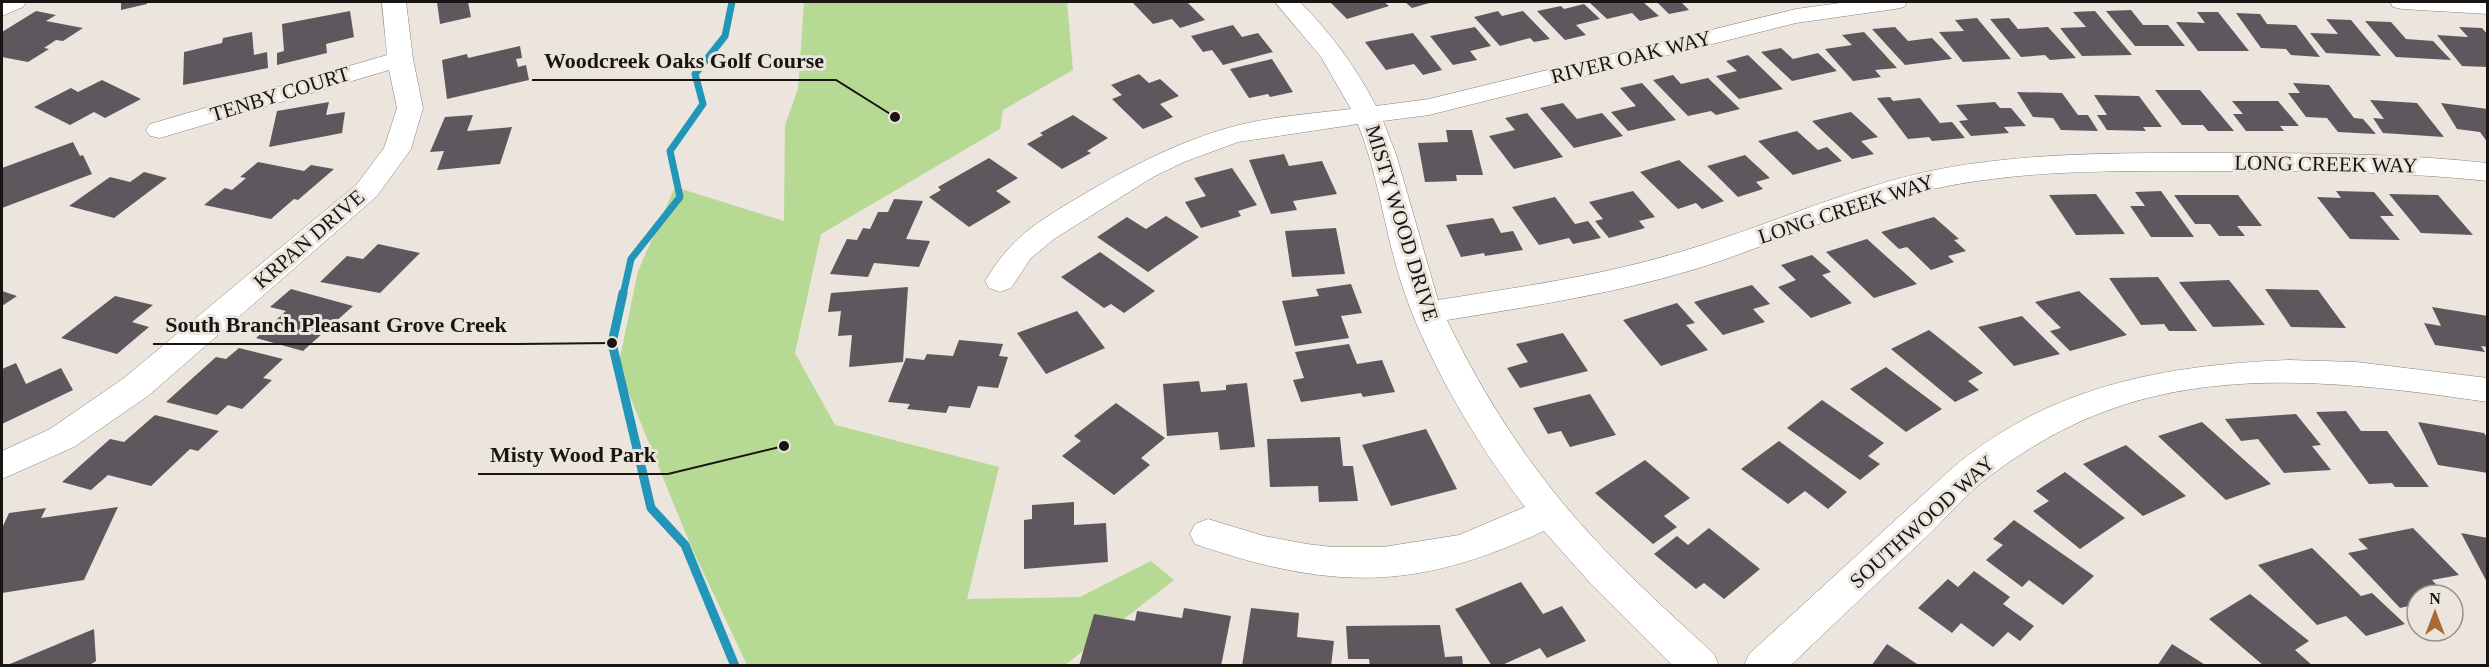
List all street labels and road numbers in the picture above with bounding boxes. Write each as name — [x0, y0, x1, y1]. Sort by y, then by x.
street label: RIVER OAK WAY — [1548, 25, 1714, 89]
street label: TENBY COURT — [207, 61, 353, 127]
street label: MISTY WOOD DRIVE — [1361, 122, 1443, 324]
street label: LONG CREEK WAY — [2234, 150, 2418, 178]
street label: LONG CREEK WAY — [1755, 169, 1937, 249]
street label: KRPAN DRIVE — [249, 184, 369, 294]
street label: SOUTHWOOD WAY — [1845, 451, 1999, 593]

